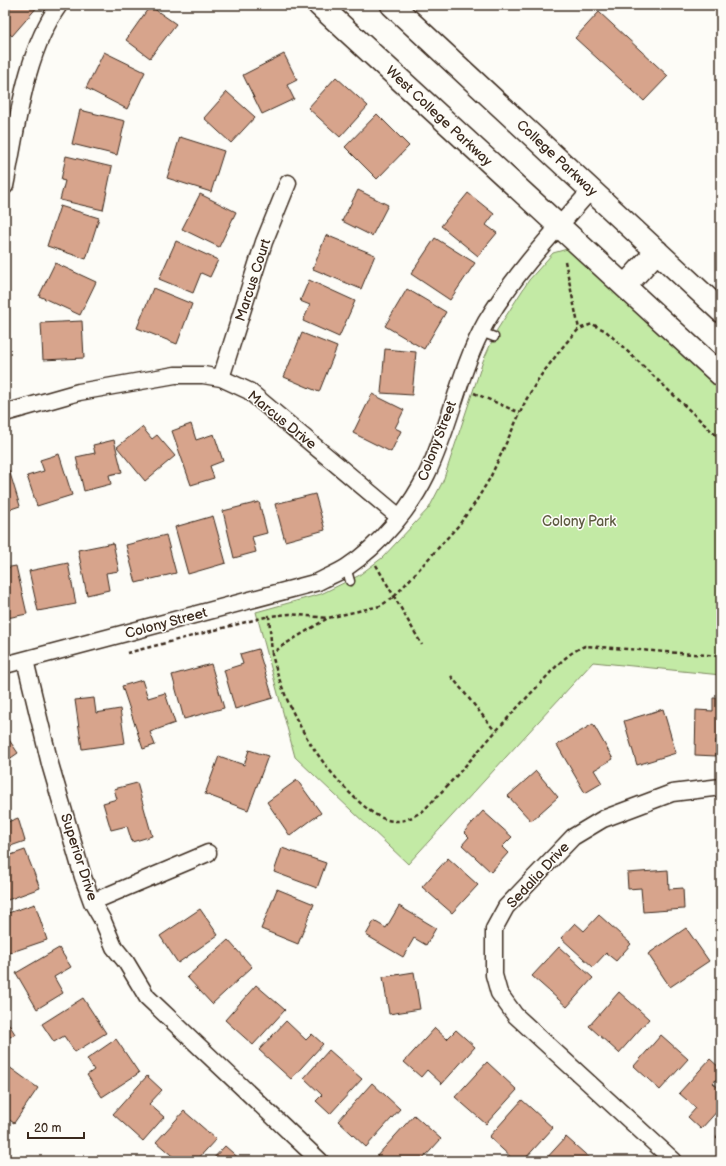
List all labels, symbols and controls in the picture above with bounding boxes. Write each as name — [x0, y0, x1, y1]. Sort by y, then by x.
street label: West College Parkway — [382, 62, 496, 170]
street label: College Parkway — [513, 116, 601, 200]
street label: Marcus Court — [232, 236, 275, 323]
street label: Marcus Drive — [244, 387, 320, 453]
street label: Colony Street — [414, 398, 460, 483]
park label: Colony Park — [542, 513, 616, 530]
street label: Colony Street — [123, 604, 210, 642]
street label: Superior Drive — [57, 811, 101, 903]
street label: Sedalia Drive — [503, 839, 573, 911]
scale bar — [28, 1114, 84, 1140]
text: 20 m — [34, 1121, 61, 1136]

